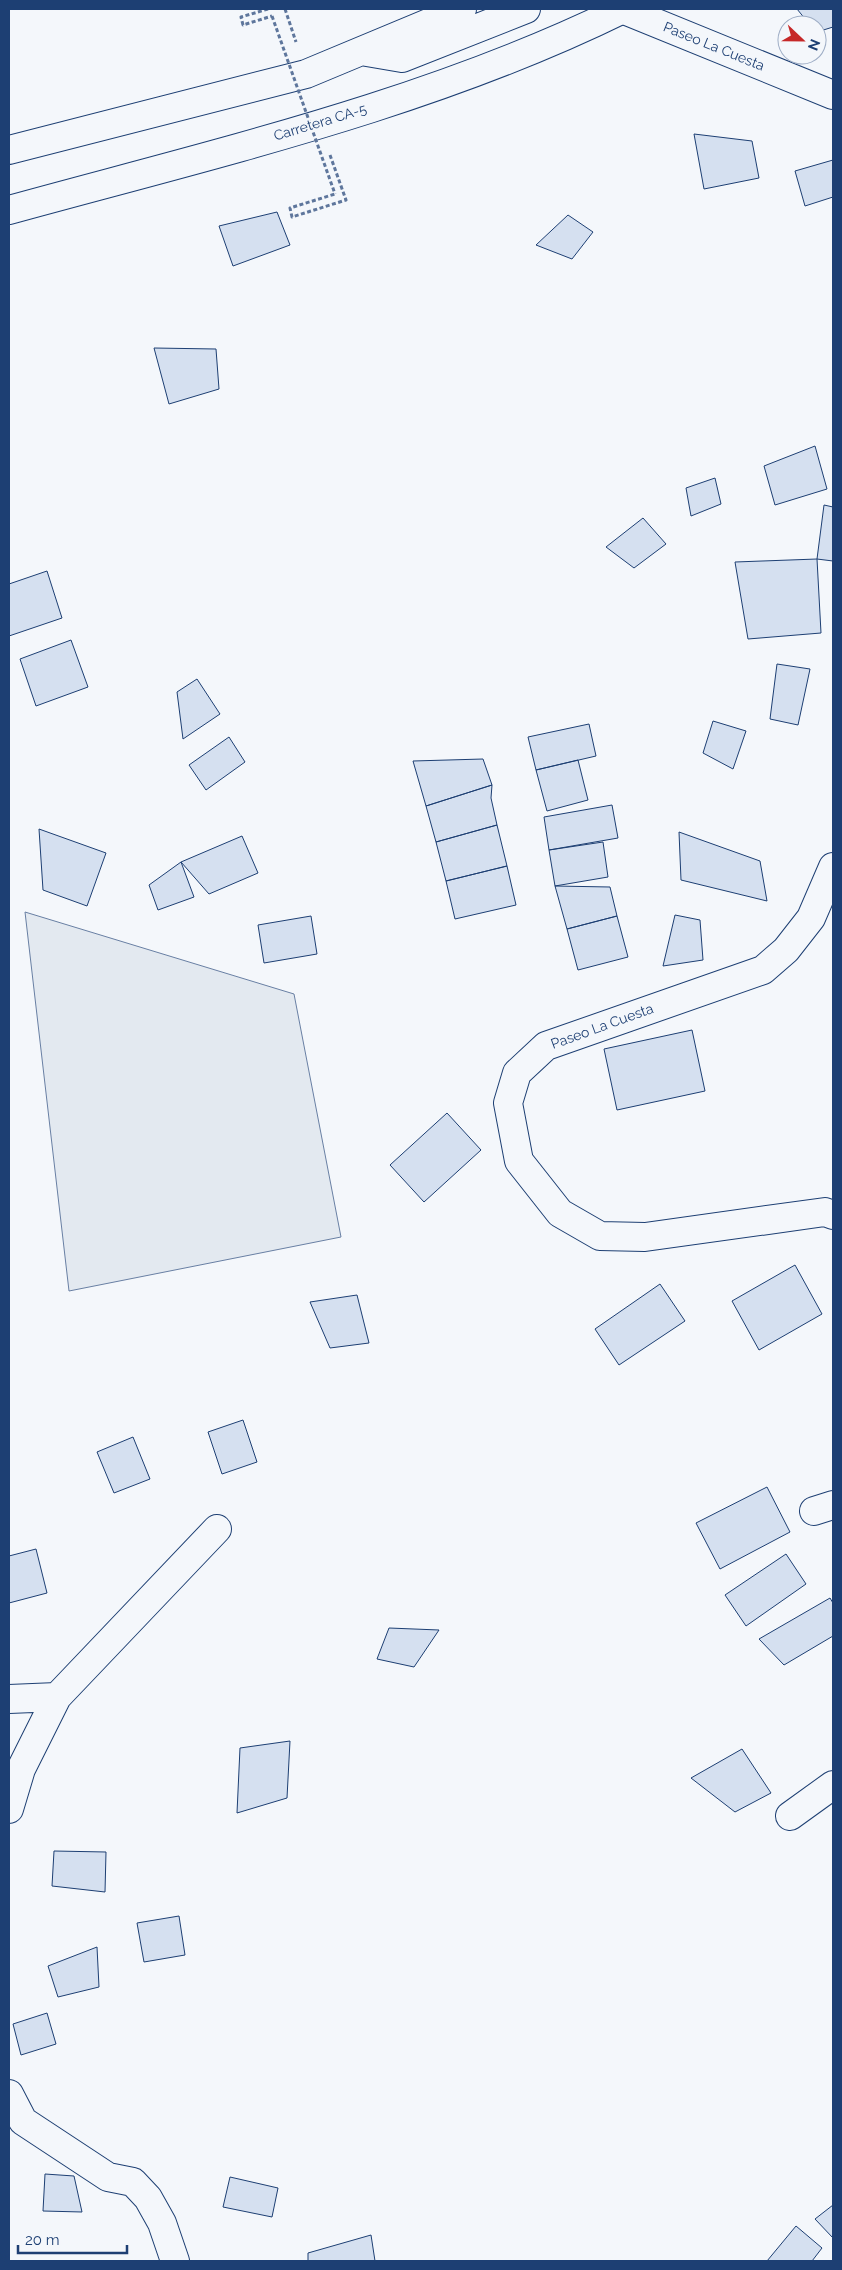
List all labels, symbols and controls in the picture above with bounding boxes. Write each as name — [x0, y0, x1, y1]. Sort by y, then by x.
north arrow — [777, 15, 827, 65]
street label: Paseo La Cuesta — [661, 18, 767, 74]
text: N — [805, 37, 823, 53]
street label: Carretera CA-5 — [272, 100, 369, 144]
street label: Paseo La Cuesta — [549, 1000, 655, 1052]
scale bar — [18, 2222, 126, 2254]
text: 20 m — [25, 2231, 60, 2249]

